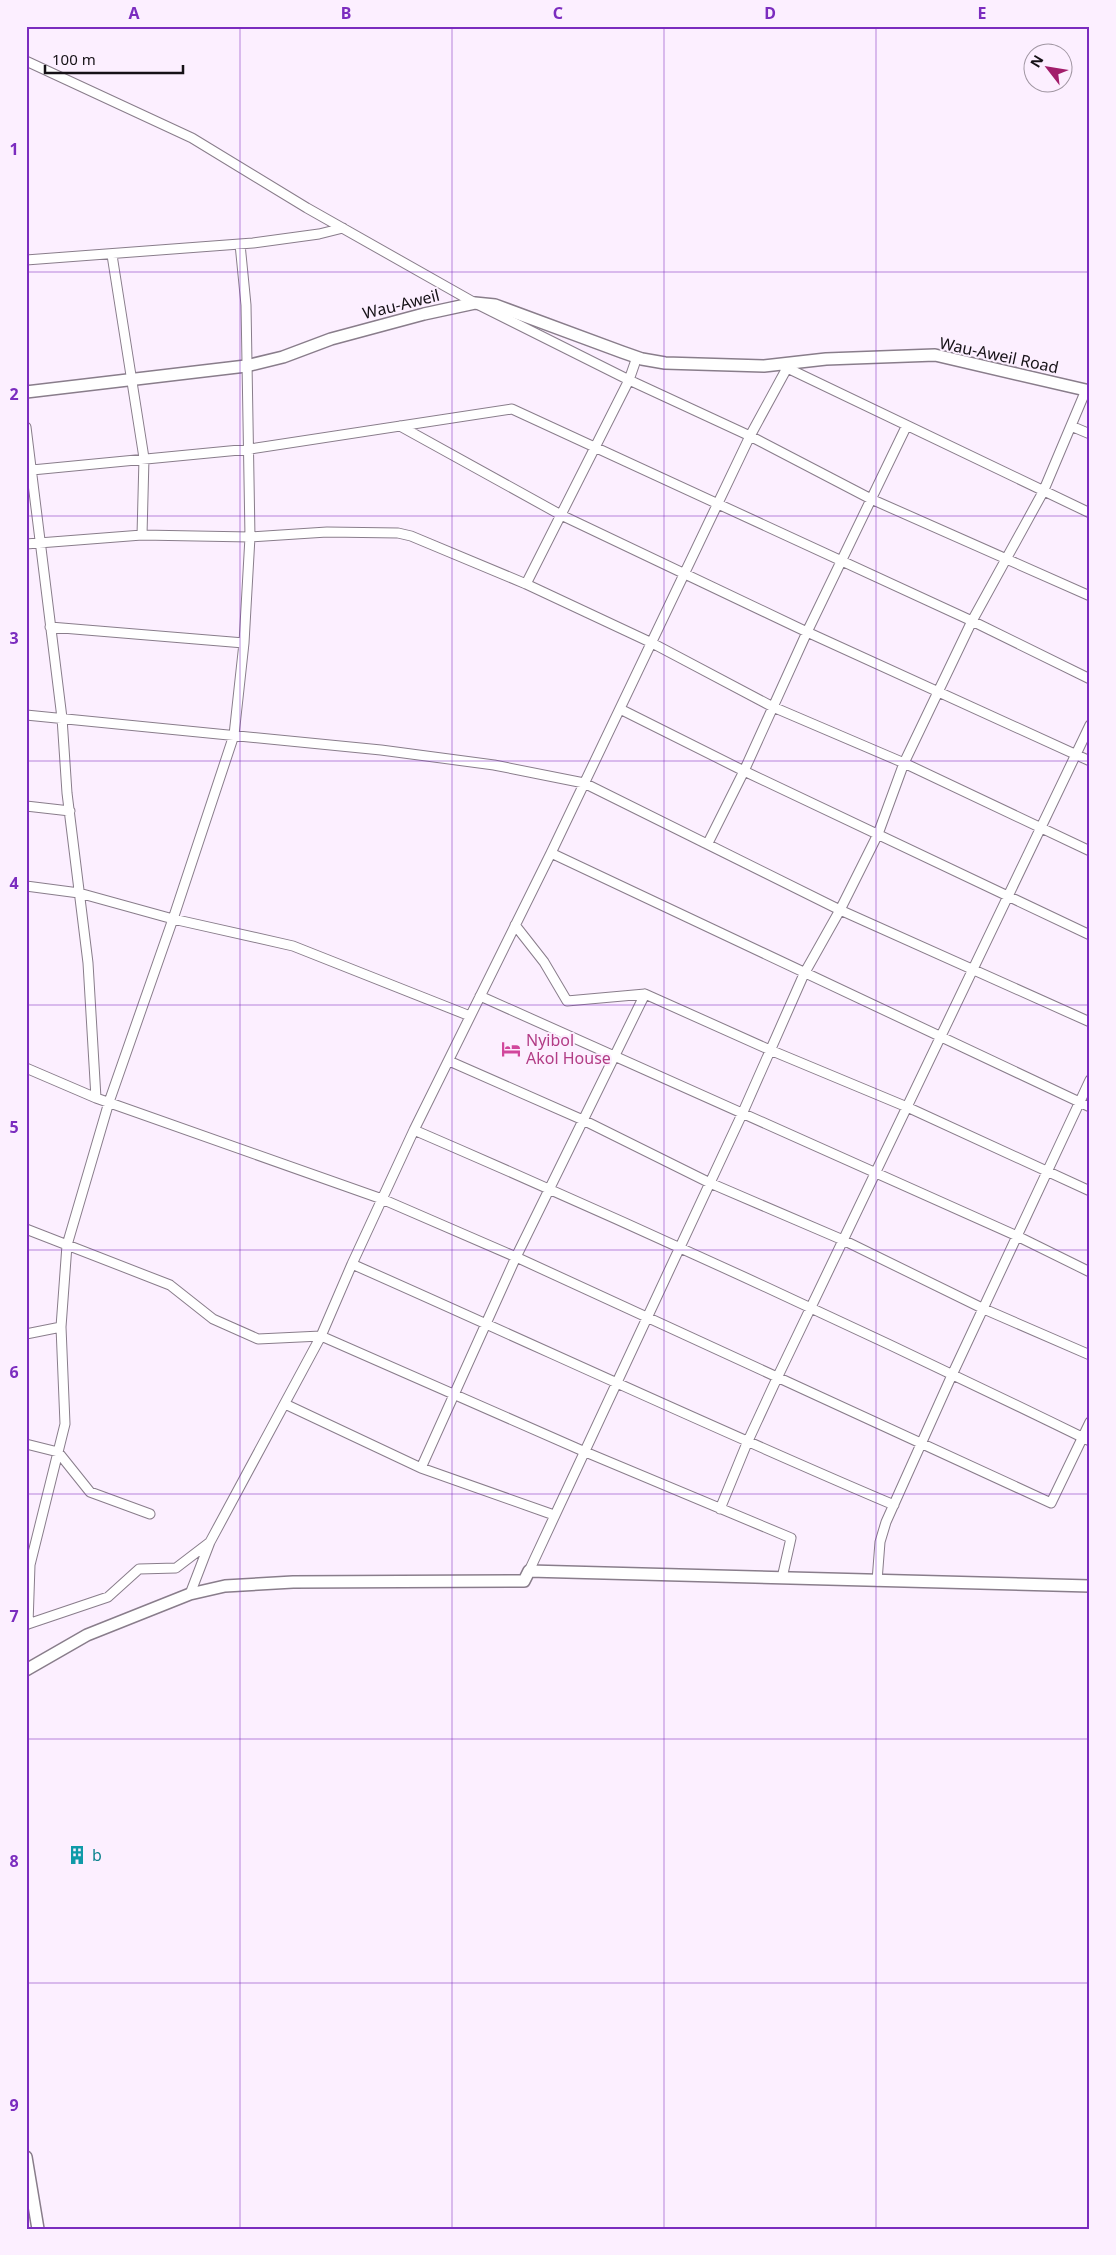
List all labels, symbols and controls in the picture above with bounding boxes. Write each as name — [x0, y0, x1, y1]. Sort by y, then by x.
text: A — [128, 2, 140, 24]
text: B — [341, 2, 351, 24]
text: C — [553, 2, 563, 24]
text: D — [764, 2, 776, 24]
text: E — [978, 2, 987, 24]
scale bar — [45, 42, 182, 74]
north arrow — [1024, 42, 1074, 92]
text: 100 m — [52, 49, 96, 69]
text: N — [1025, 51, 1048, 71]
text: 1 — [9, 138, 19, 160]
street label: Wau-Aweil — [360, 284, 442, 324]
street label: Wau-Aweil Road — [937, 332, 1061, 378]
text: 2 — [9, 383, 19, 405]
text: 3 — [9, 627, 19, 649]
text: 4 — [9, 872, 19, 894]
place label: Nyibol Akol House — [526, 1029, 611, 1069]
hotel icon: Nyibol Akol House — [500, 1038, 522, 1060]
text: 5 — [9, 1116, 19, 1138]
text: 6 — [9, 1361, 19, 1383]
text: 7 — [9, 1605, 19, 1627]
building icon: b — [66, 1844, 88, 1866]
place label: b — [92, 1844, 102, 1866]
text: 8 — [9, 1850, 19, 1872]
text: 9 — [9, 2094, 19, 2116]

